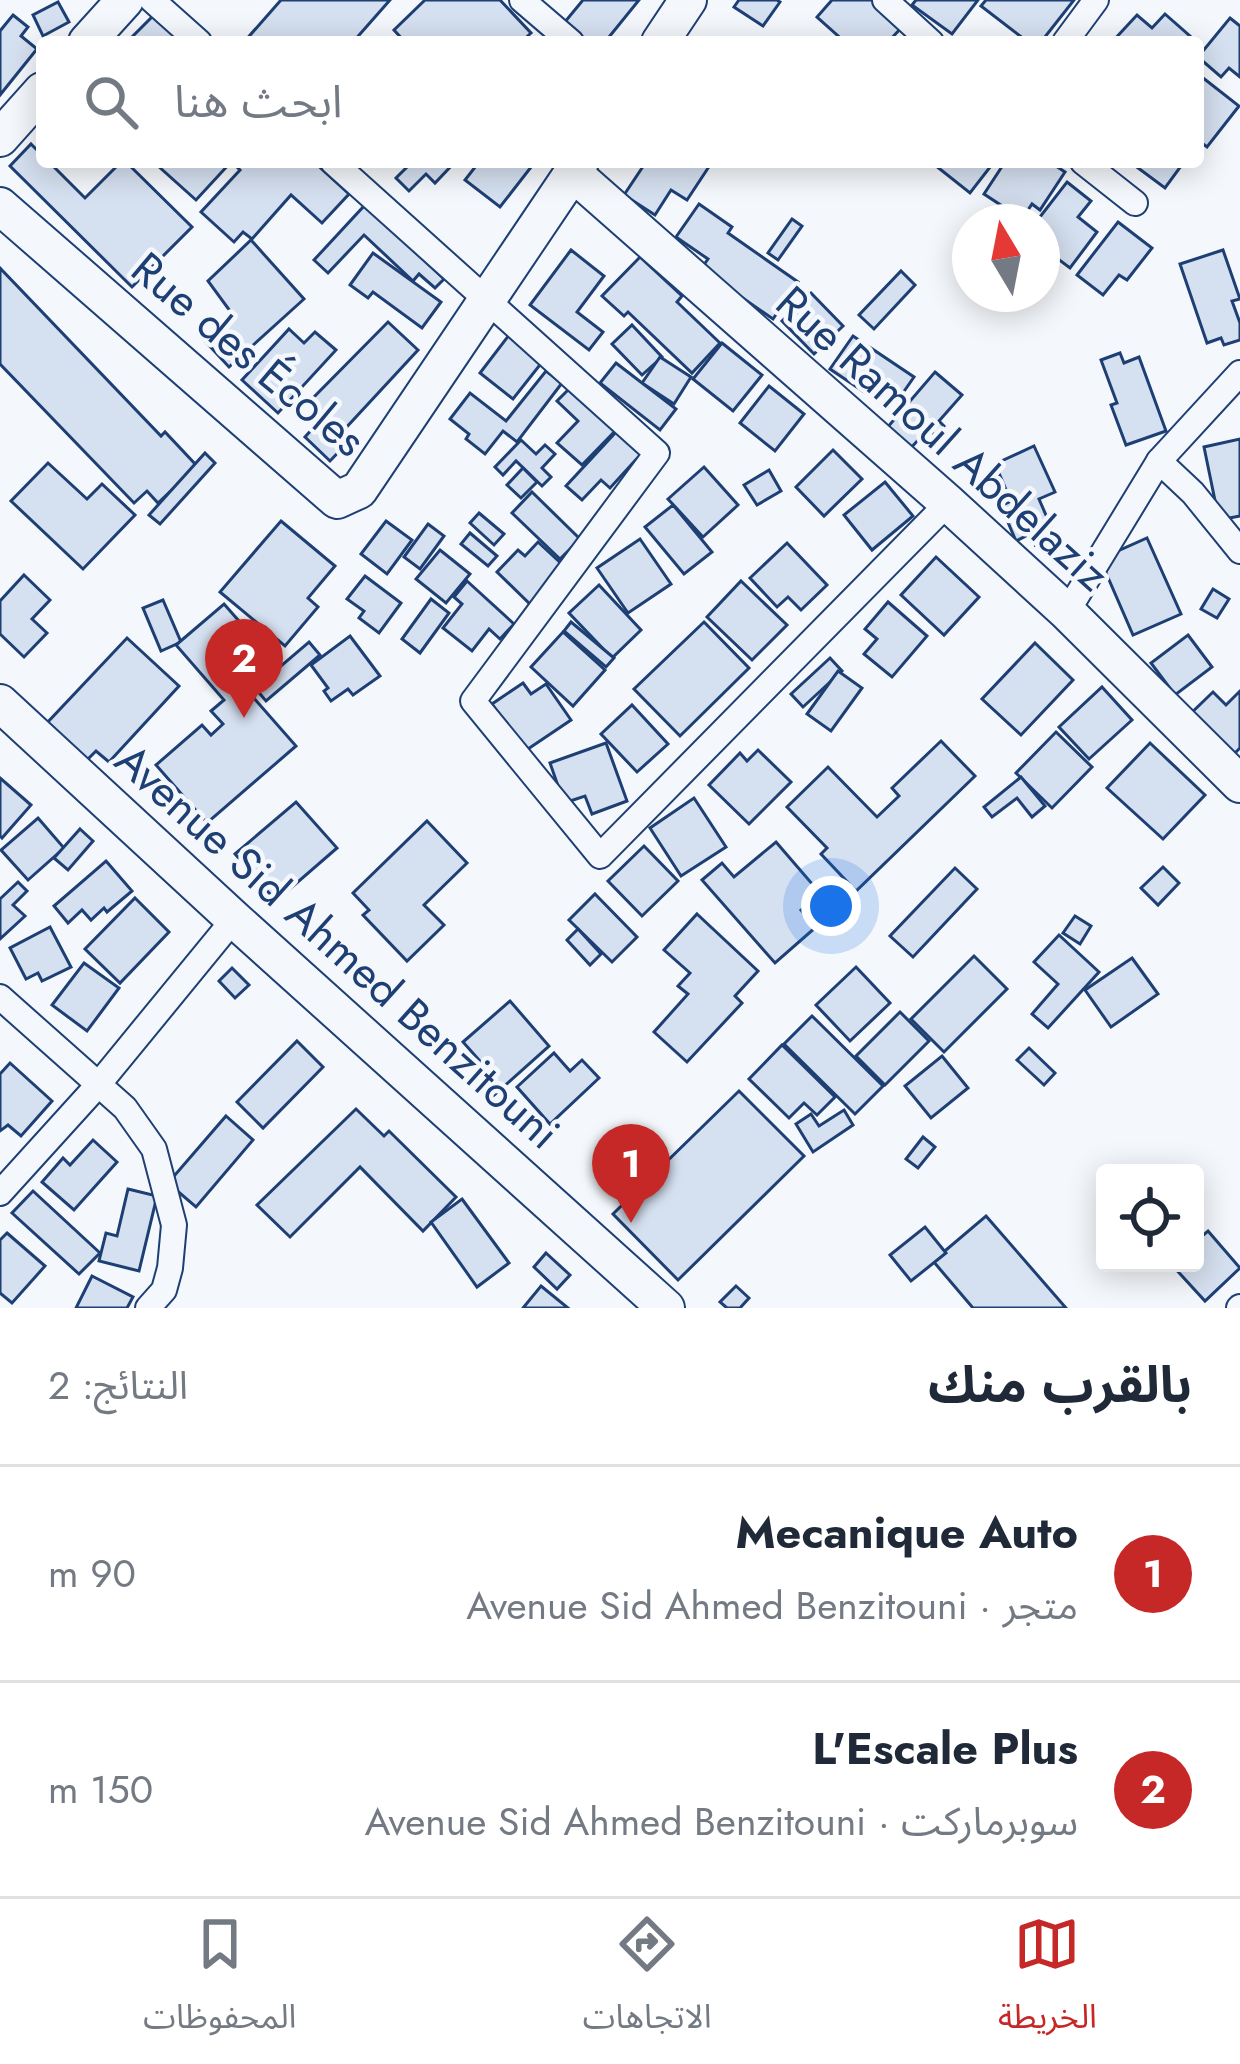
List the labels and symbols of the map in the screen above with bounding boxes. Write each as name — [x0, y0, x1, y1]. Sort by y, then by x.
north arrow — [952, 204, 1060, 312]
street label: Rue des Écoles — [117, 237, 380, 472]
street label: Rue Ramoul Abdelaziz — [762, 271, 1124, 606]
pin: 2 — [205, 619, 283, 718]
street label: Avenue Sid Ahmed Benzitouni — [101, 729, 574, 1164]
your location — [801, 876, 861, 936]
pin: 1 — [592, 1124, 670, 1223]

